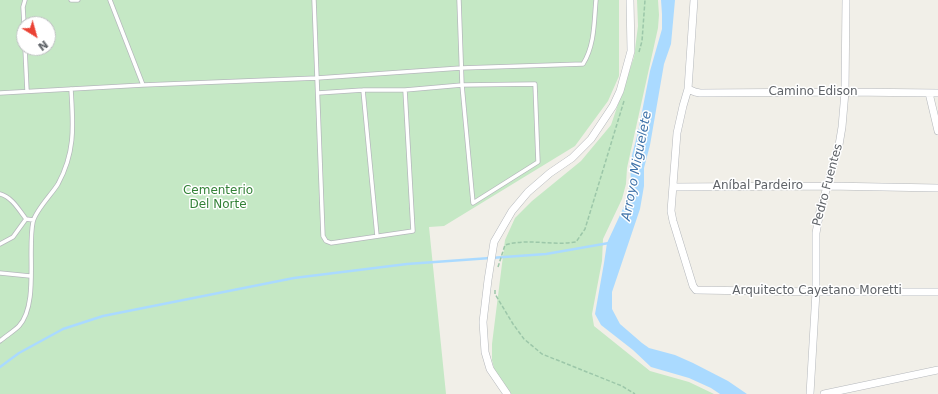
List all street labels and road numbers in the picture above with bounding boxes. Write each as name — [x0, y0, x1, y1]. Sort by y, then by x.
street label: Camino Edison — [768, 85, 858, 99]
street label: Pedro Fuentes — [810, 142, 846, 228]
street label: Aníbal Pardeiro — [713, 179, 803, 193]
street label: Arquitecto Cayetano Moretti — [732, 284, 902, 298]

